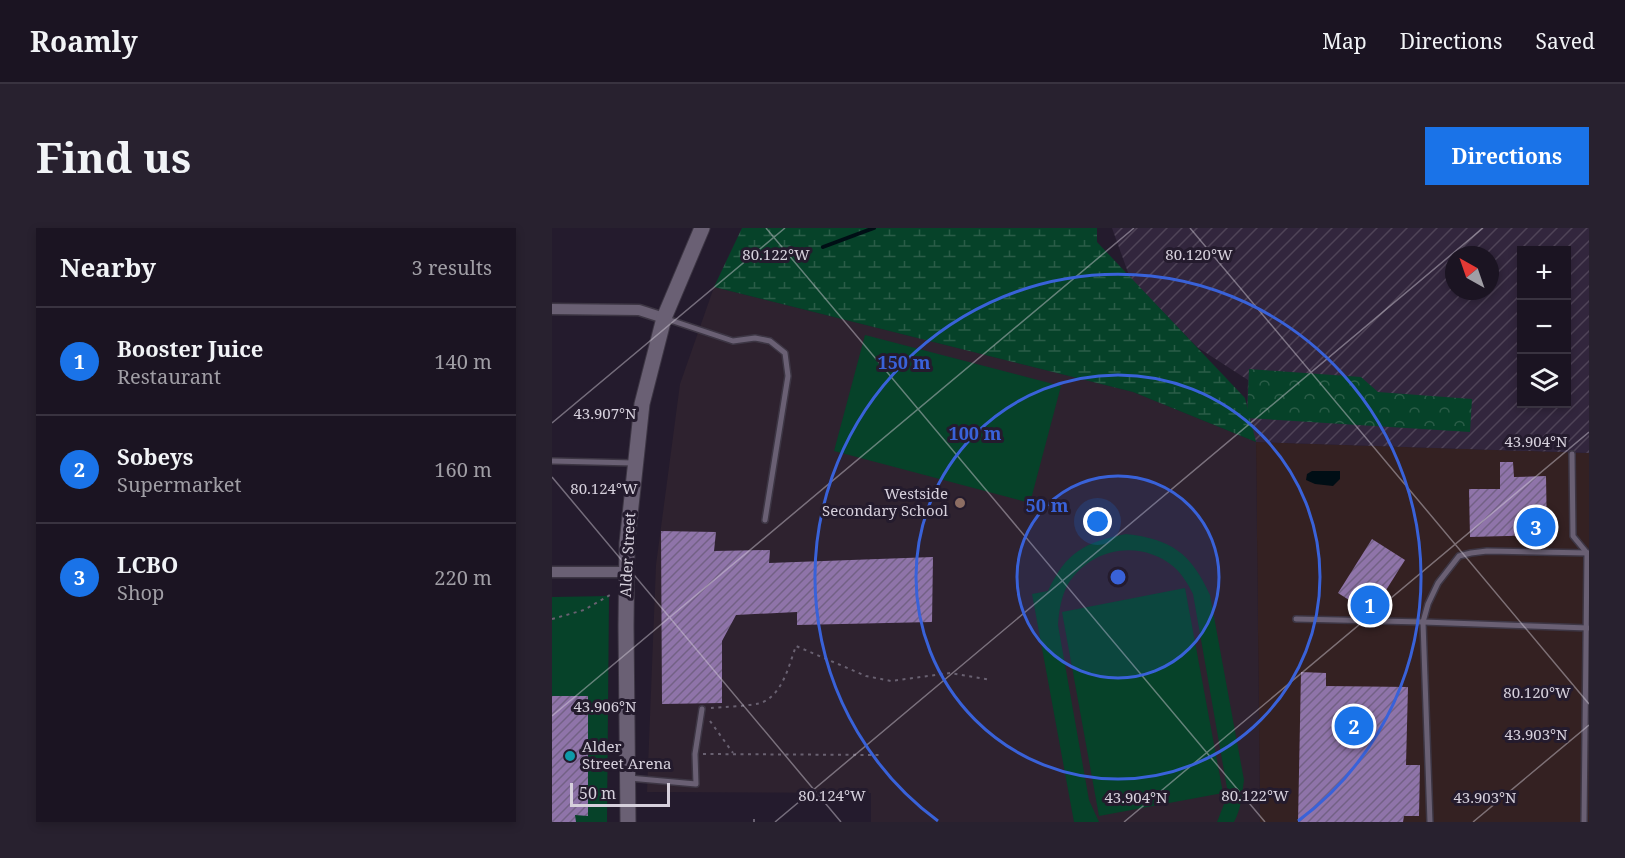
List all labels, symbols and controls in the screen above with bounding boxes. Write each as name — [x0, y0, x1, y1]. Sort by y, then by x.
text: Roamly — [30, 22, 138, 60]
text: Map — [1322, 27, 1367, 55]
text: Directions — [1400, 27, 1502, 55]
text: Saved — [1535, 27, 1595, 55]
button: Directions — [1425, 127, 1589, 185]
text: Find us — [36, 128, 191, 185]
text: 80.122°W — [742, 244, 810, 264]
text: 80.120°W — [1165, 244, 1233, 264]
north arrow — [1445, 246, 1499, 300]
map controls — [1517, 246, 1571, 408]
button: + — [1517, 246, 1571, 300]
text: Nearby — [60, 249, 156, 285]
text: 3 results — [412, 254, 492, 281]
button: − — [1517, 300, 1571, 354]
text: Booster Juice — [117, 333, 263, 363]
text: 1 — [74, 348, 85, 375]
text: 140 m — [434, 348, 492, 375]
text: 150 m — [878, 350, 931, 374]
button: layers — [1517, 354, 1571, 408]
text: Restaurant — [117, 363, 221, 390]
text: 43.907°N — [573, 403, 637, 423]
text: 100 m — [949, 421, 1002, 445]
text: 43.904°N — [1504, 431, 1568, 451]
text: Sobeys — [117, 441, 193, 471]
text: 2 — [74, 456, 85, 483]
text: 160 m — [434, 456, 492, 483]
text: Supermarket — [117, 471, 242, 498]
text: 80.124°W — [570, 478, 638, 498]
place label: Westside Secondary School — [822, 483, 948, 520]
text: 50 m — [1026, 493, 1069, 517]
marker: Westside Secondary School — [953, 496, 967, 510]
pin: 3 — [1516, 504, 1556, 550]
your location — [1083, 507, 1112, 536]
street label: Alder Street — [615, 512, 639, 598]
text: LCBO — [117, 549, 178, 579]
text: 3 — [74, 564, 85, 591]
text: 220 m — [434, 564, 492, 591]
centre of rings — [1108, 567, 1128, 587]
text: Shop — [117, 579, 164, 606]
pin: 1 — [1350, 582, 1390, 628]
text: 80.120°W — [1503, 682, 1571, 702]
text: 43.906°N — [573, 696, 637, 716]
pin: 2 — [1334, 704, 1374, 748]
text: 43.903°N — [1504, 724, 1568, 744]
place label: Alder Street Arena — [582, 736, 672, 773]
marker: Alder Street Arena — [563, 749, 577, 763]
scale bar — [570, 780, 670, 808]
text: 50 m — [579, 782, 616, 804]
text: 80.124°W — [798, 785, 866, 805]
text: 80.122°W — [1221, 785, 1289, 805]
text: 43.904°N — [1104, 787, 1168, 807]
text: 43.903°N — [1453, 787, 1517, 807]

